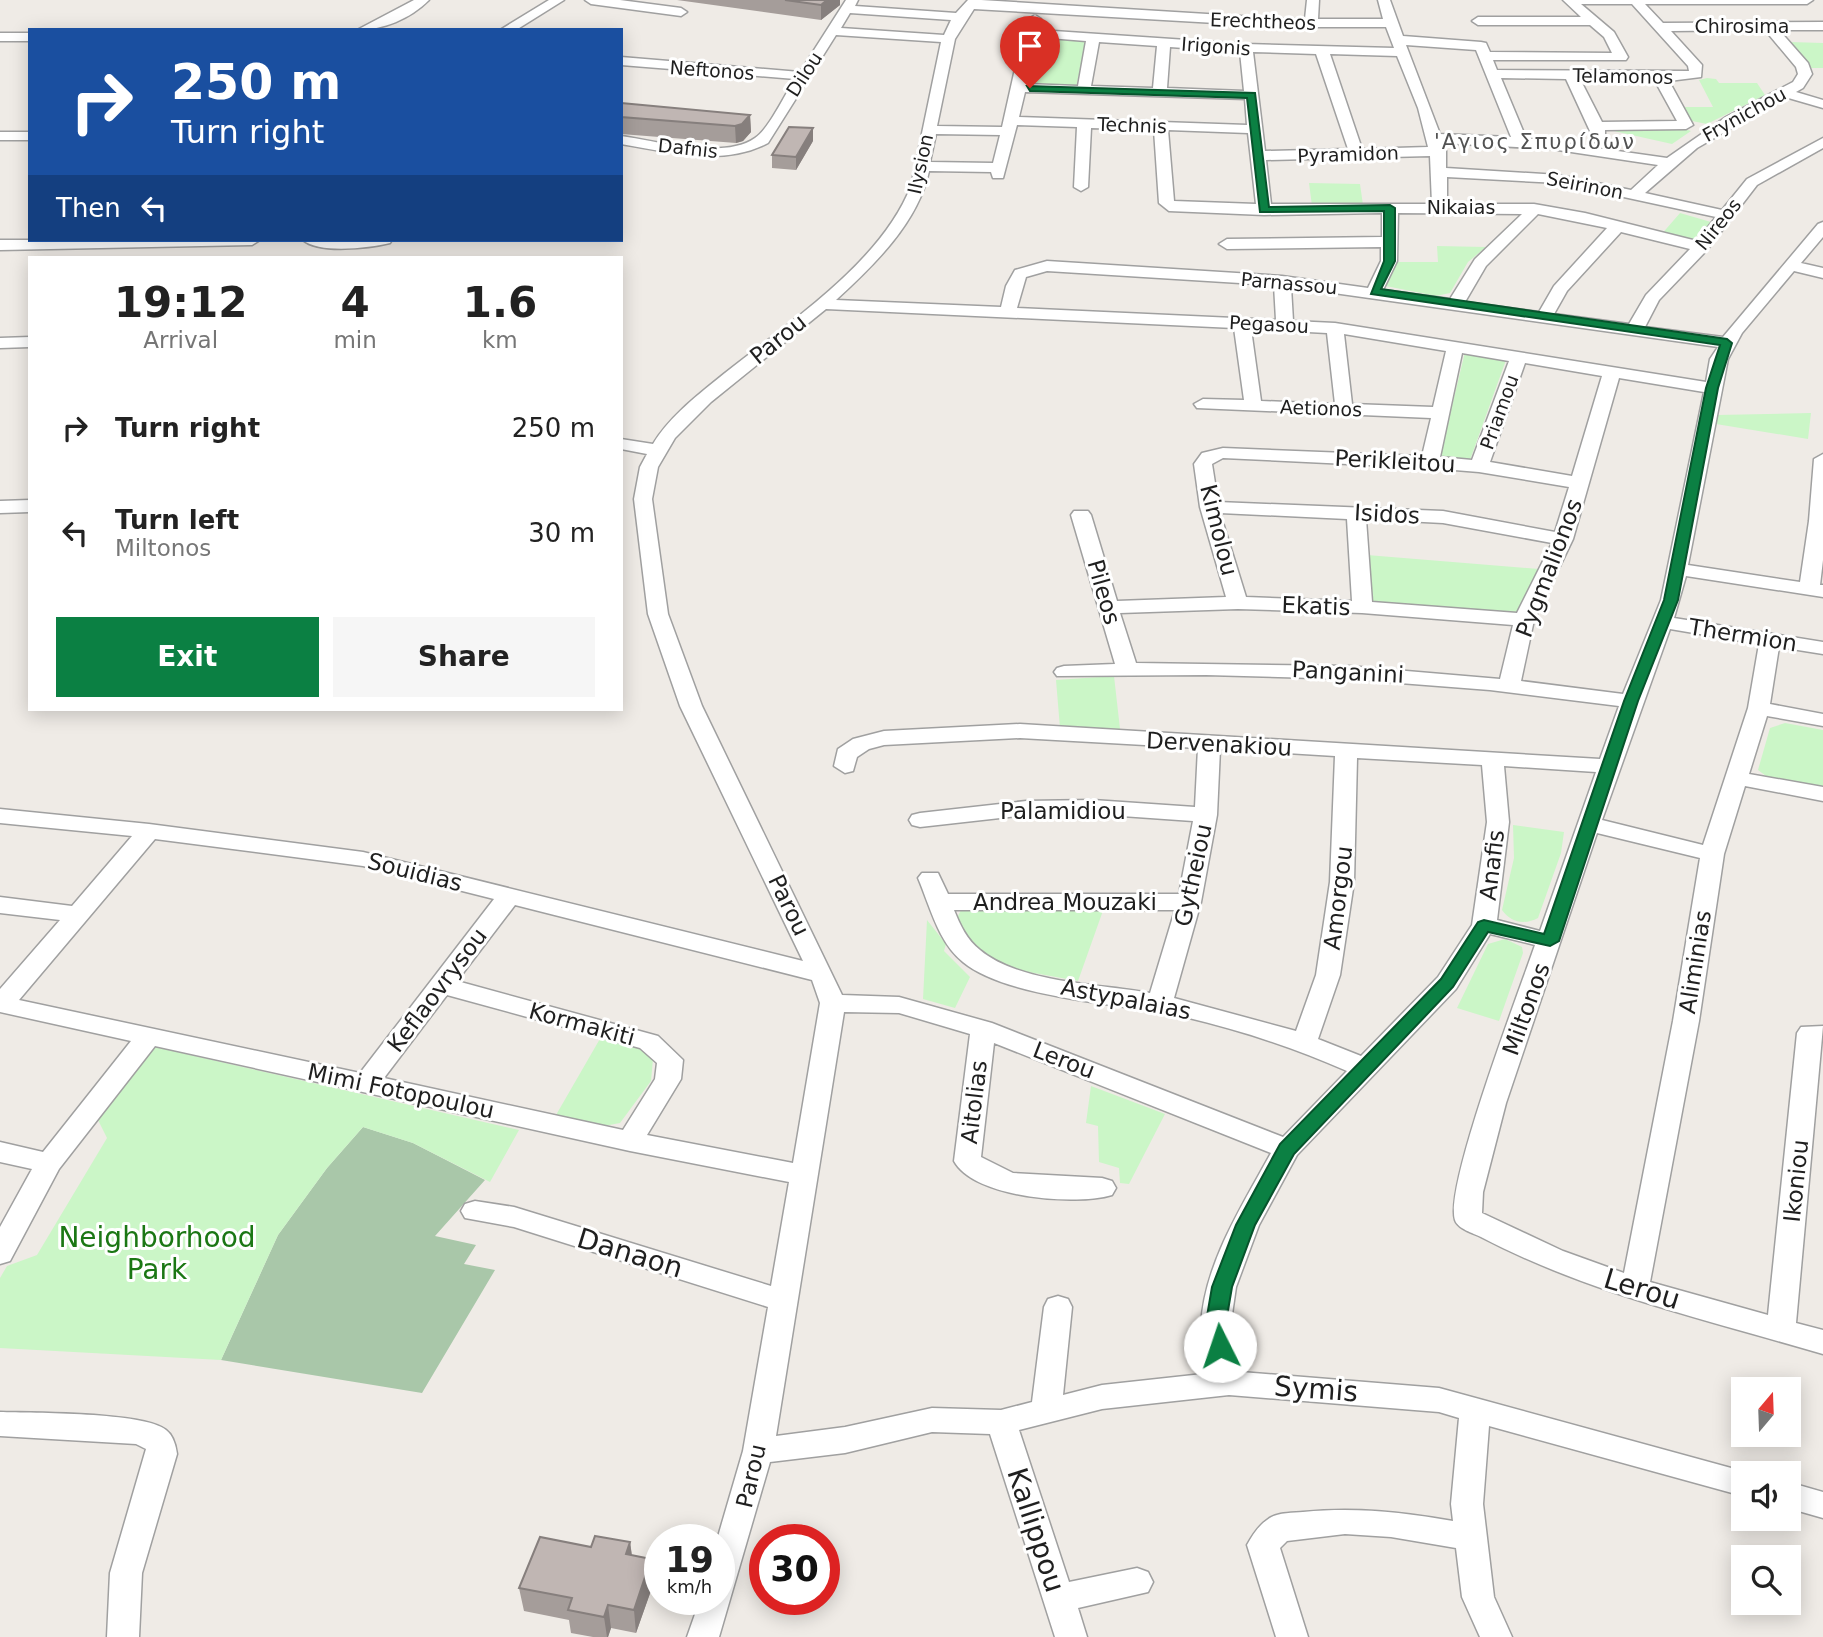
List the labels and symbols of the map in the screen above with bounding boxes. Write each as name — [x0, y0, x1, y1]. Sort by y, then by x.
street label: Erechtheos — [1210, 8, 1316, 34]
street label: Chirosima — [1695, 15, 1789, 37]
pin — [1000, 16, 1060, 88]
street label: Irigonis — [1181, 33, 1251, 59]
street label: Dilou — [781, 48, 827, 100]
street label: Neftonos — [669, 56, 755, 84]
street label: Telamonos — [1571, 64, 1674, 88]
street label: Frynichou — [1698, 82, 1790, 146]
street label: Technis — [1096, 113, 1167, 137]
district label: 'Αγιος Σπυρίδων — [1434, 130, 1636, 154]
street label: Ilysion — [903, 132, 937, 196]
street label: Dafnis — [657, 134, 719, 162]
street label: Pyramidon — [1297, 141, 1399, 167]
street label: Seirinon — [1545, 167, 1625, 203]
street label: Nireos — [1691, 194, 1745, 254]
street label: Nikaias — [1427, 196, 1495, 218]
street label: Parnassou — [1240, 268, 1338, 298]
street label: Parou — [745, 309, 811, 369]
street label: Pegasou — [1229, 311, 1309, 337]
street label: Priamou — [1475, 372, 1523, 452]
street label: Aetionos — [1280, 396, 1362, 420]
street label: Perikleitou — [1334, 445, 1456, 477]
street label: Kimolou — [1195, 482, 1243, 578]
street label: Pygmalionos — [1511, 495, 1587, 641]
street label: Isidos — [1353, 499, 1421, 529]
street label: Pileos — [1082, 557, 1126, 627]
street label: Ekatis — [1281, 592, 1351, 620]
street label: Thermion — [1686, 613, 1799, 656]
street label: Panganini — [1291, 656, 1405, 688]
street label: Dervenakiou — [1145, 727, 1293, 761]
street label: Palamidiou — [1000, 798, 1126, 824]
street label: Gytheiou — [1169, 821, 1217, 929]
street label: Anafis — [1475, 828, 1509, 902]
street label: Amorgou — [1319, 845, 1357, 951]
street label: Souidias — [365, 848, 465, 896]
street label: Parou — [763, 870, 815, 940]
street label: Andrea Mouzaki — [973, 889, 1157, 915]
street label: Aliminias — [1674, 908, 1716, 1016]
street label: Keflaovrysou — [382, 923, 492, 1057]
street label: Miltonos — [1497, 959, 1555, 1059]
street label: Astypalaias — [1059, 974, 1193, 1024]
street label: Kormakiti — [526, 997, 638, 1051]
street label: Lerou — [1029, 1036, 1099, 1084]
street label: Mimi Fotopoulou — [305, 1059, 497, 1123]
street label: Aitolias — [956, 1059, 992, 1145]
street label: Ikoniou — [1779, 1138, 1813, 1224]
park label: Neighborhood Park — [58, 1221, 256, 1286]
street label: Danaon — [573, 1221, 687, 1285]
street label: Lerou — [1600, 1262, 1684, 1316]
position arrow — [1183, 1309, 1257, 1383]
street label: Symis — [1273, 1370, 1359, 1408]
north arrow — [1731, 1377, 1801, 1447]
street label: Parou — [731, 1442, 771, 1510]
street label: Kallippou — [1000, 1464, 1072, 1596]
speed limit sign: 30 — [749, 1524, 840, 1615]

